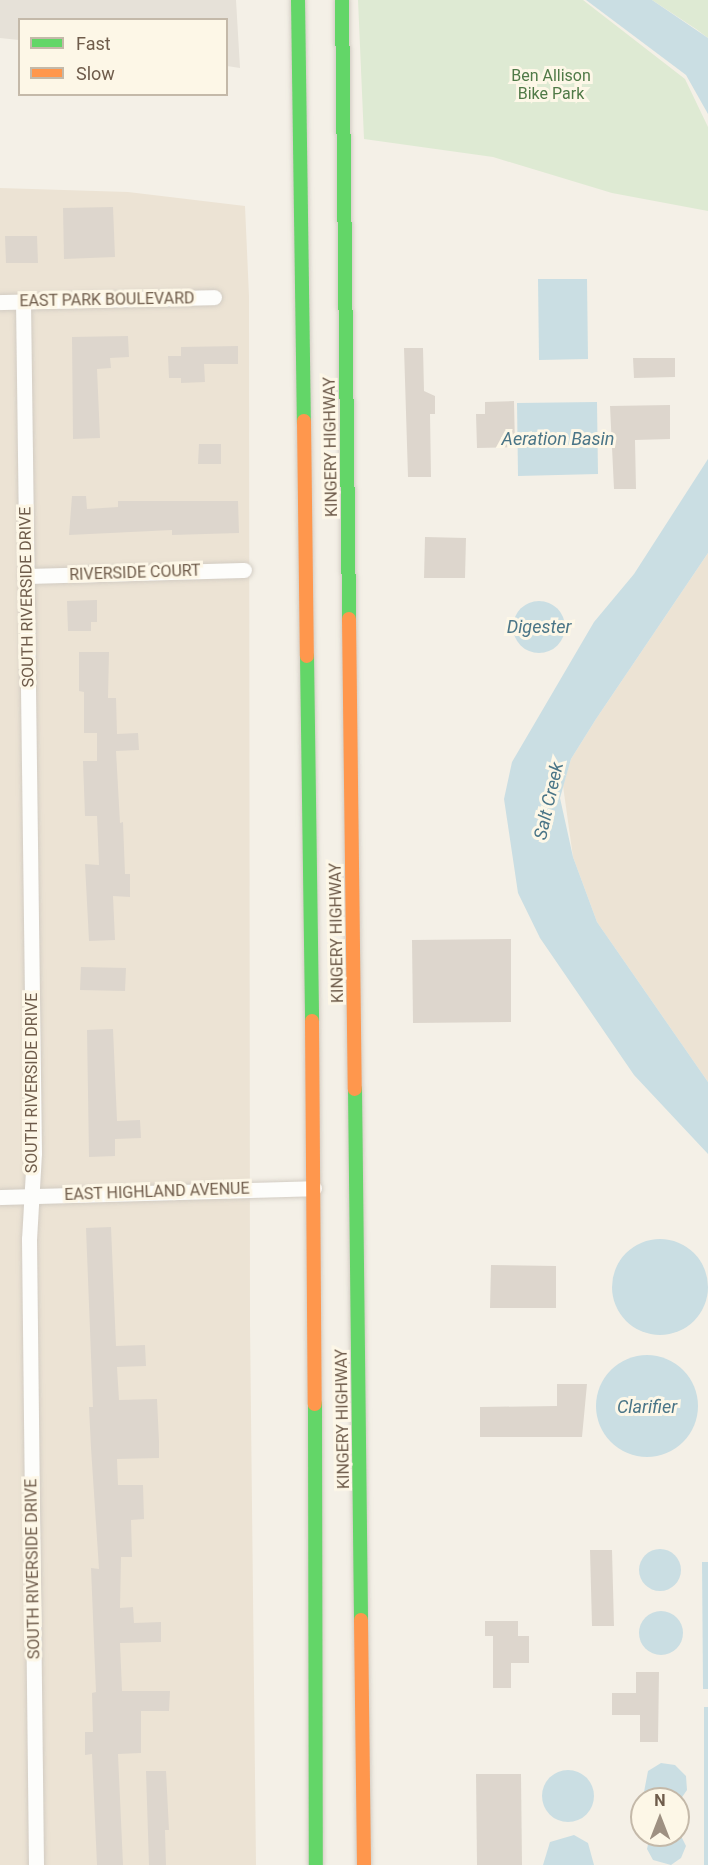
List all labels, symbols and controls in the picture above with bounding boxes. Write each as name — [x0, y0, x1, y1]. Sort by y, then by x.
legend — [18, 18, 228, 96]
text: Fast — [76, 33, 111, 54]
text: Slow — [76, 63, 115, 84]
park label: Ben Allison Bike Park — [511, 66, 591, 104]
street label: EAST PARK BOULEVARD — [19, 289, 195, 311]
street label: KINGERY HIGHWAY — [320, 377, 342, 517]
water label: Aeration Basin — [502, 428, 614, 450]
street label: SOUTH RIVERSIDE DRIVE — [16, 507, 38, 687]
street label: RIVERSIDE COURT — [69, 561, 201, 585]
water label: Digester — [507, 616, 571, 638]
water label: Salt Creek — [530, 760, 568, 842]
street label: KINGERY HIGHWAY — [326, 863, 348, 1003]
street label: SOUTH RIVERSIDE DRIVE — [22, 993, 42, 1173]
street label: EAST HIGHLAND AVENUE — [64, 1179, 250, 1205]
street label: KINGERY HIGHWAY — [332, 1349, 354, 1489]
water label: Clarifier — [617, 1396, 677, 1418]
street label: SOUTH RIVERSIDE DRIVE — [22, 1479, 44, 1659]
north arrow — [630, 1787, 690, 1847]
text: N — [654, 1791, 666, 1810]

